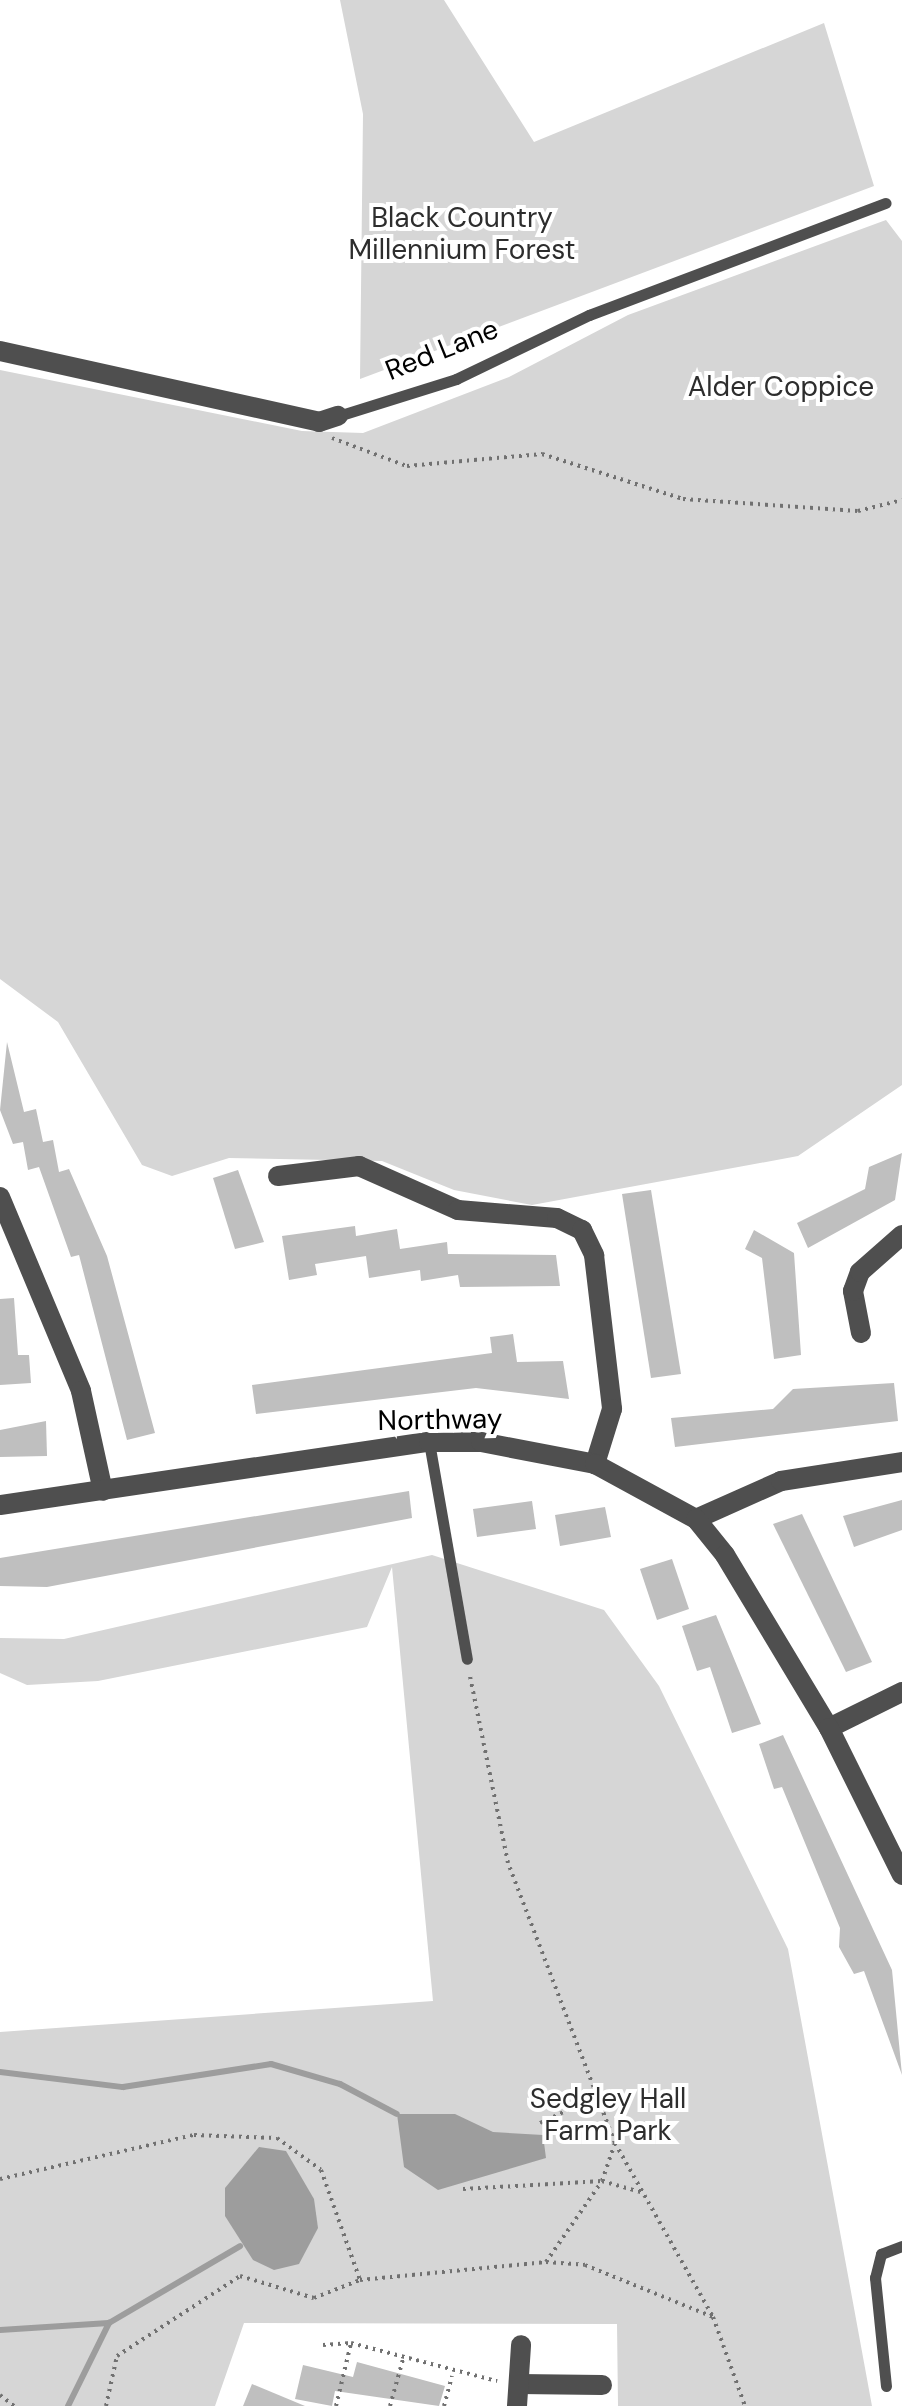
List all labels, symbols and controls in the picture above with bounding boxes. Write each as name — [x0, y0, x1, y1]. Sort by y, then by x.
park label: Black Country Millennium Forest — [348, 201, 576, 267]
street label: Red Lane — [381, 312, 503, 388]
park label: Alder Coppice — [688, 370, 874, 404]
street label: Northway — [377, 1402, 503, 1438]
park label: Sedgley Hall Farm Park — [530, 2082, 686, 2148]

